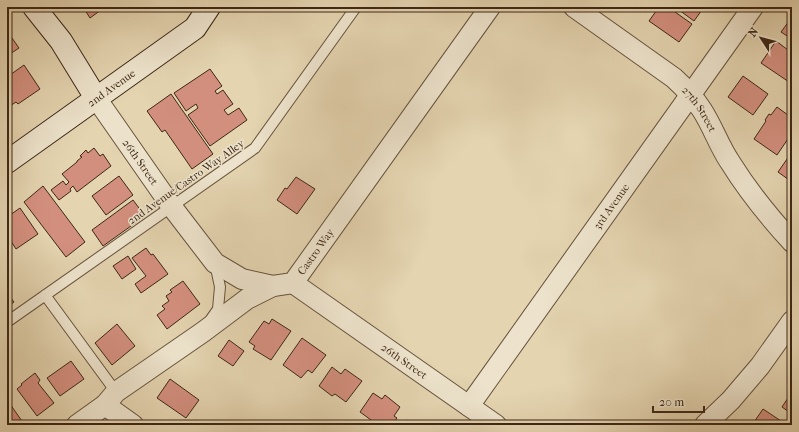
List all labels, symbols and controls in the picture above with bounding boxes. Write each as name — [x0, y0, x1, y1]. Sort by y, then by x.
north arrow — [741, 18, 781, 58]
text: N — [746, 25, 761, 40]
street label: 2nd Avenue — [85, 66, 138, 109]
street label: 27th Street — [679, 83, 719, 134]
street label: 26th Street — [120, 136, 161, 188]
street label: 2nd Avenue/Castro Way Alley — [125, 136, 248, 227]
street label: 3rd Avenue — [590, 181, 632, 232]
street label: Castro Way — [294, 225, 337, 277]
street label: 26th Street — [379, 340, 430, 382]
scale bar — [653, 388, 704, 414]
text: 20 m — [659, 395, 684, 409]

